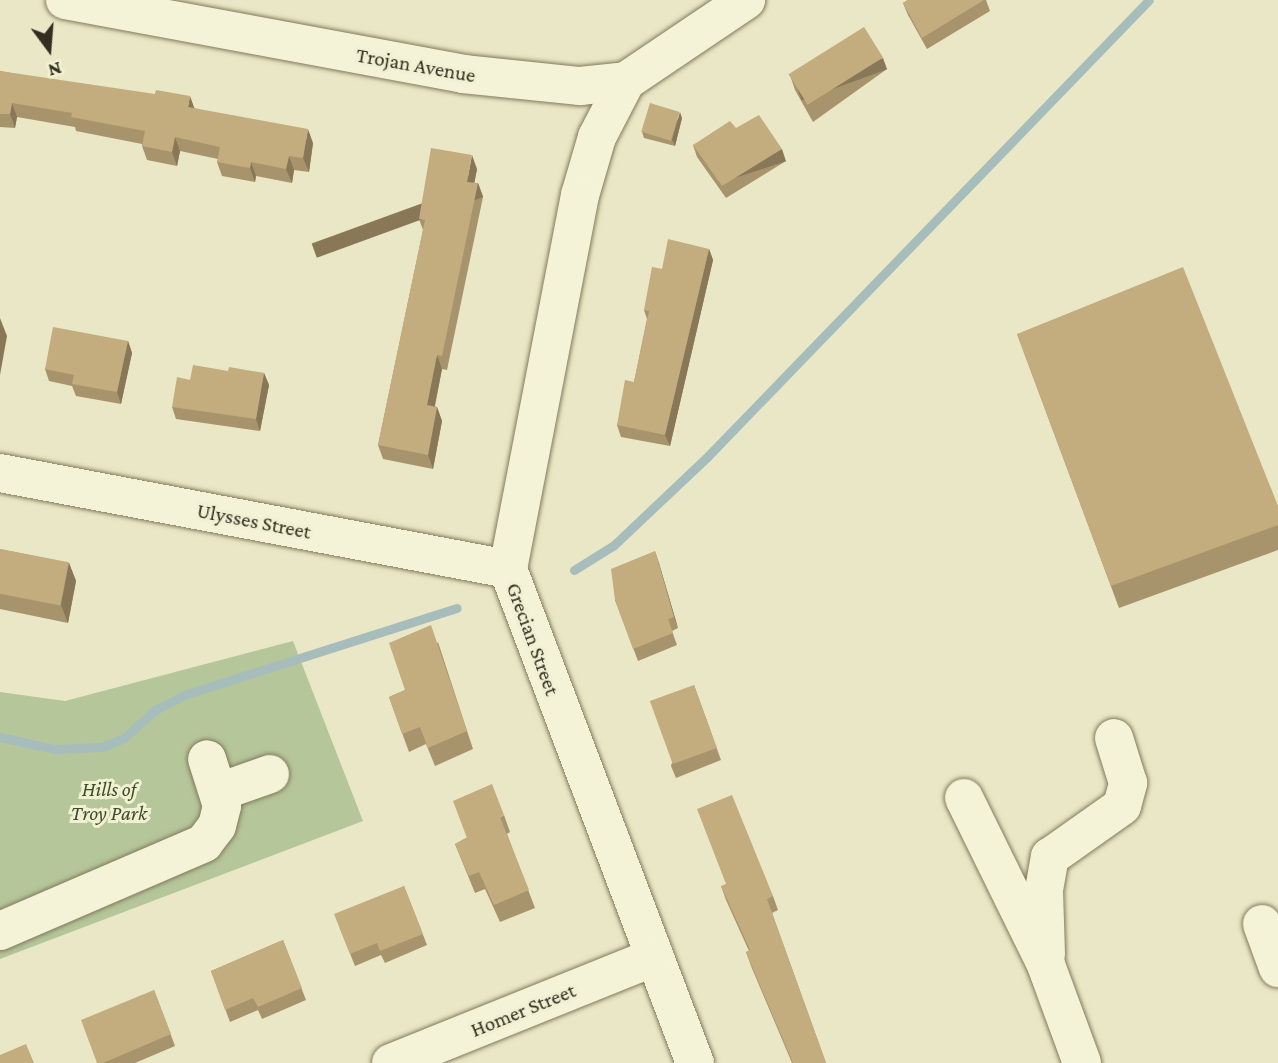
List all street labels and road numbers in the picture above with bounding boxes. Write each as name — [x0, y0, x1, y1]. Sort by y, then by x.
street label: Trojan Avenue — [354, 42, 478, 88]
street label: Ulysses Street — [195, 498, 313, 544]
street label: Grecian Street — [501, 579, 565, 699]
street label: Homer Street — [467, 978, 579, 1042]

